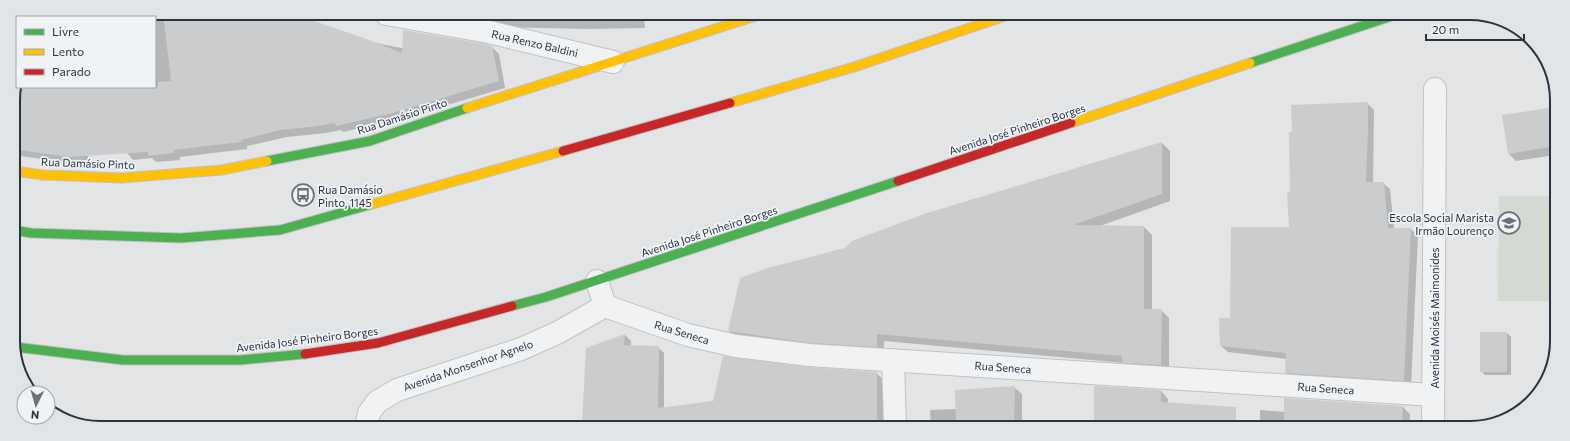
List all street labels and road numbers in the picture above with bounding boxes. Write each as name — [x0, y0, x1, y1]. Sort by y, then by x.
street label: Rua Renzo Baldini — [490, 27, 580, 59]
street label: Rua Damásio Pinto — [355, 95, 449, 137]
street label: Avenida José Pinheiro Borges — [947, 101, 1087, 158]
street label: Rua Damásio Pinto — [41, 155, 136, 171]
street label: Avenida José Pinheiro Borges — [639, 203, 779, 260]
street label: Avenida Moisés Maimonides — [1428, 247, 1441, 389]
street label: Rua Seneca — [653, 317, 711, 347]
street label: Avenida José Pinheiro Borges — [235, 324, 379, 355]
street label: Avenida Monsenhor Agnelo — [401, 337, 535, 393]
street label: Rua Seneca — [974, 359, 1032, 375]
street label: Rua Seneca — [1297, 380, 1355, 396]

